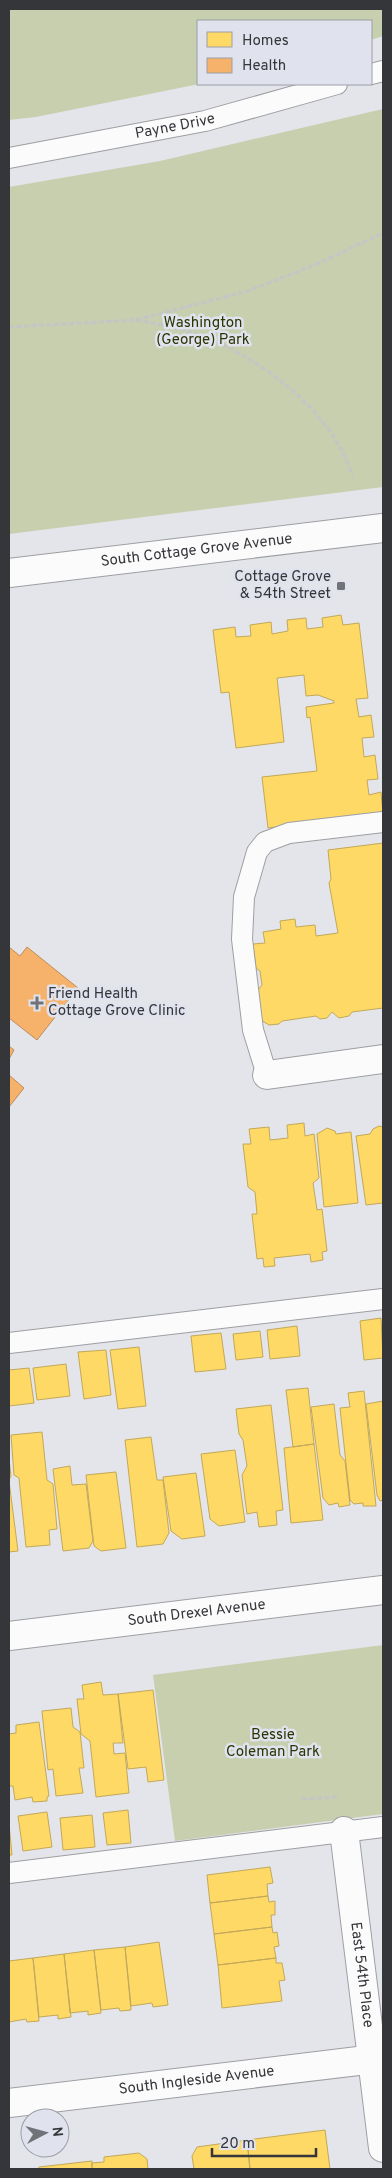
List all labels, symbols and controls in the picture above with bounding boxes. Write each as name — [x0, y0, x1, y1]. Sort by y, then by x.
legend — [197, 20, 372, 85]
text: Homes — [242, 32, 289, 51]
text: Health — [242, 57, 286, 76]
street label: Payne Drive — [134, 109, 217, 143]
park label: Washington (George) Park — [156, 314, 250, 350]
street label: South Cottage Grove Avenue — [100, 529, 294, 571]
place label: Cottage Grove & 54th Street — [234, 568, 331, 604]
marker: Cottage Grove & 54th Street — [335, 580, 347, 592]
place label: Friend Health Cottage Grove Clinic — [48, 985, 186, 1021]
marker: Friend Health Cottage Grove Clinic — [30, 996, 44, 1010]
street label: South Drexel Avenue — [127, 1595, 267, 1631]
park label: Bessie Coleman Park — [226, 1726, 320, 1762]
street label: East 54th Place — [346, 1921, 378, 2029]
street label: South Ingleside Avenue — [118, 2062, 276, 2099]
north arrow — [20, 2108, 70, 2158]
text: N — [47, 2126, 65, 2138]
scale bar — [212, 2126, 316, 2158]
text: 20 m — [220, 2135, 255, 2154]

